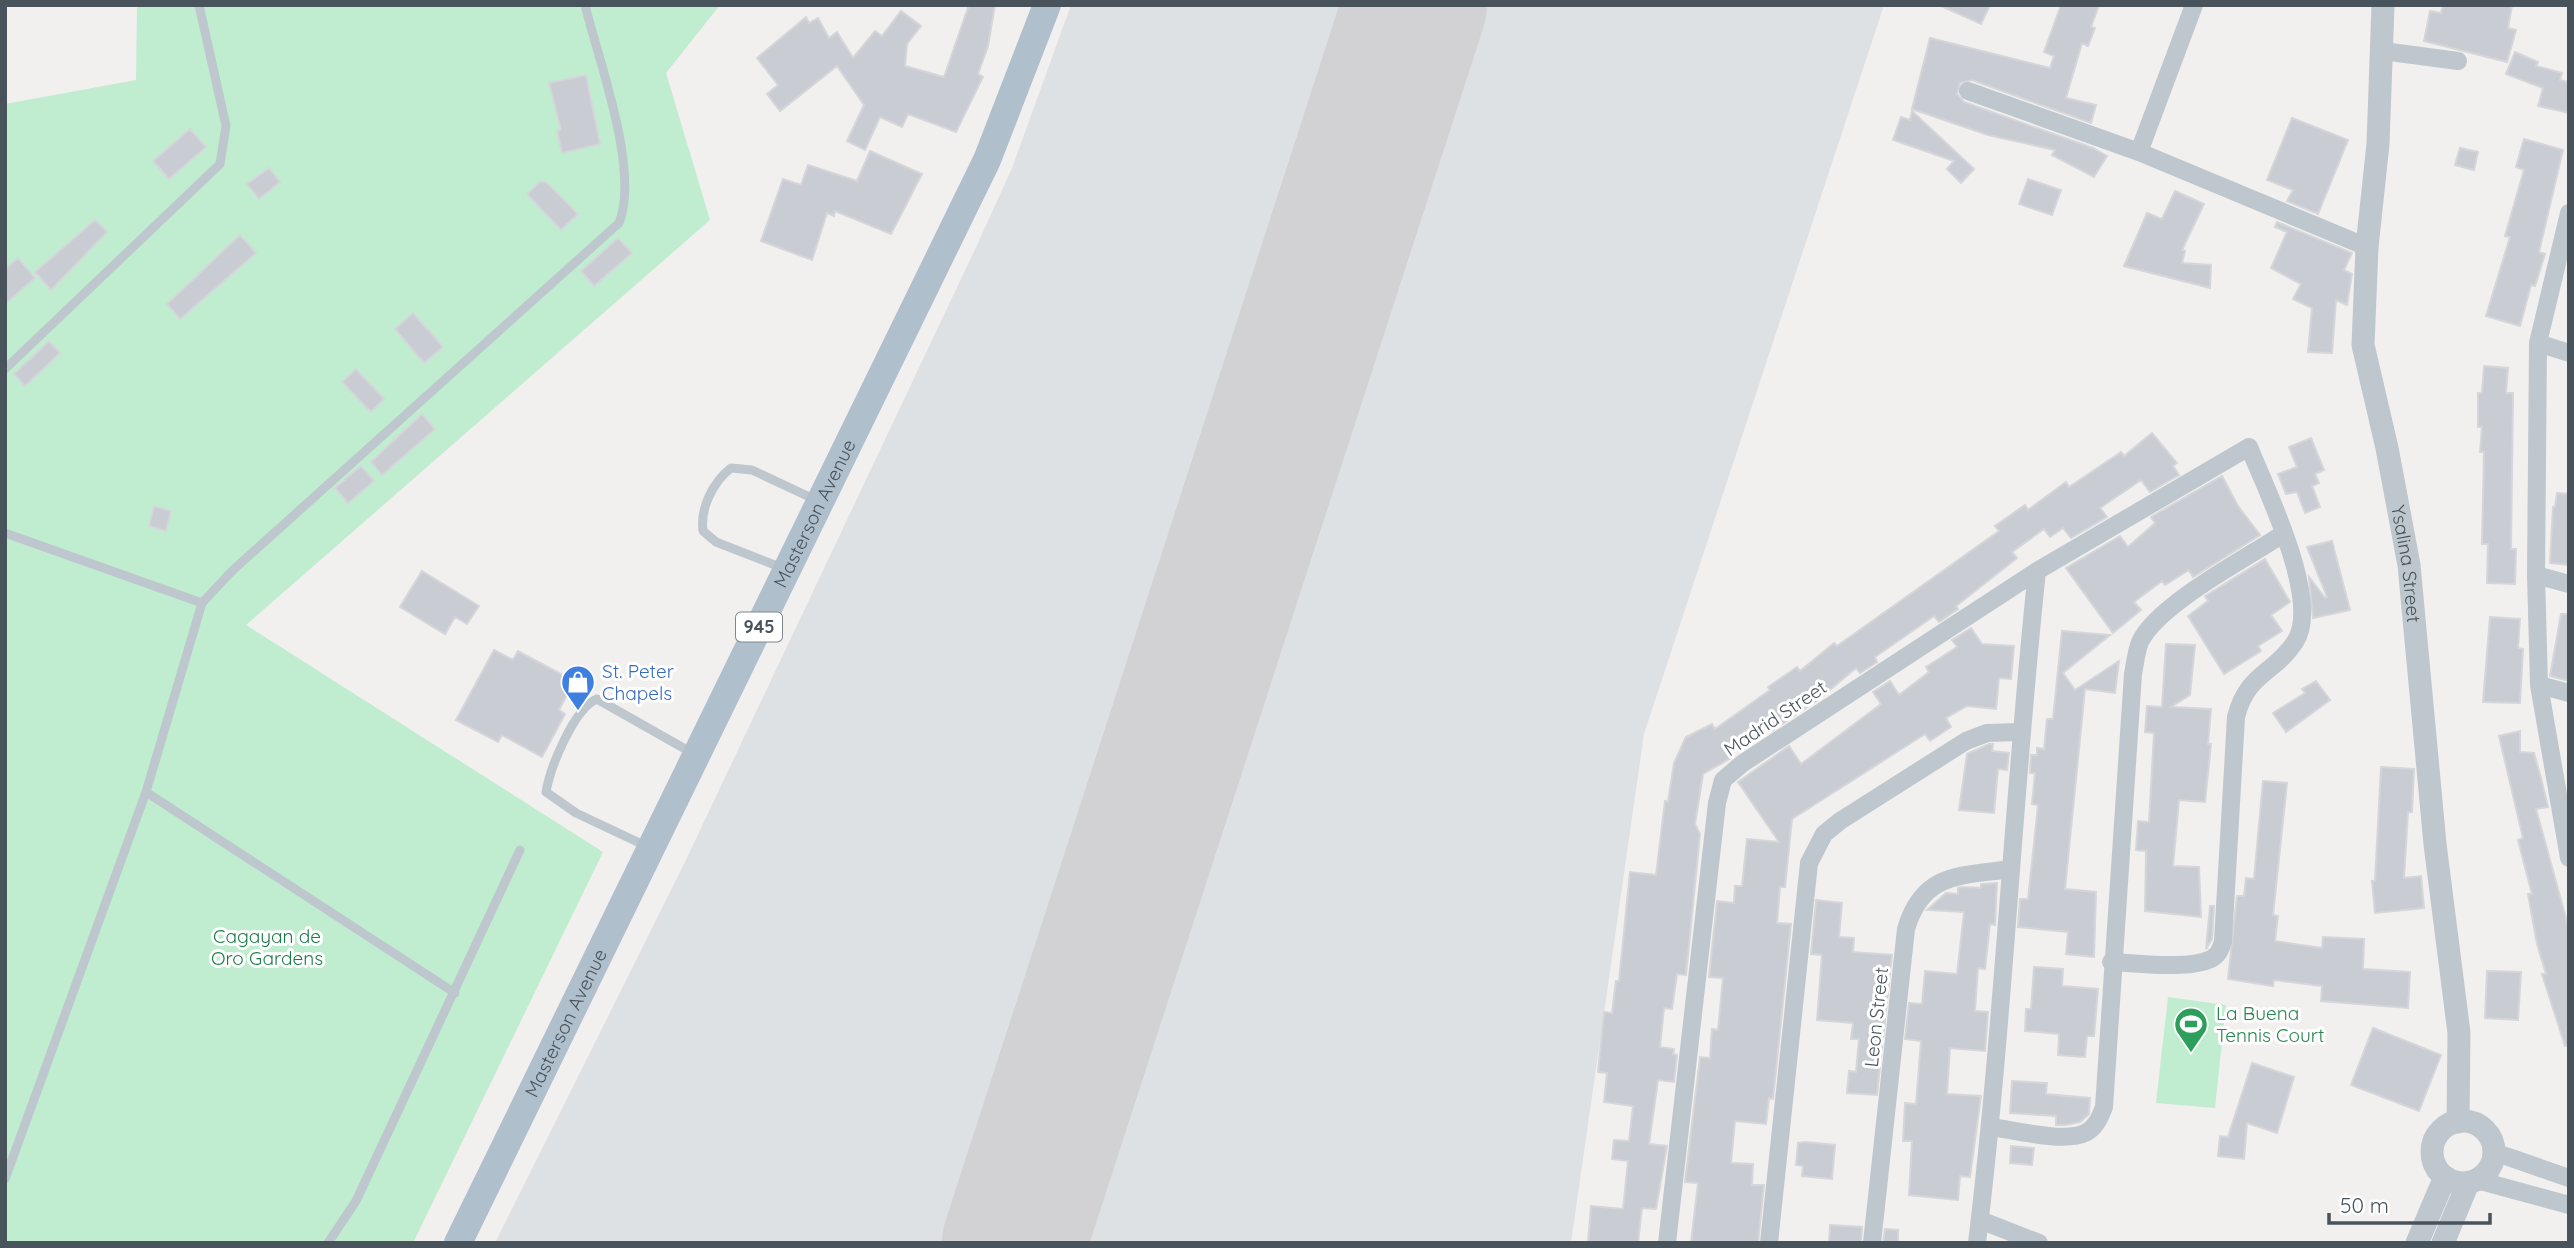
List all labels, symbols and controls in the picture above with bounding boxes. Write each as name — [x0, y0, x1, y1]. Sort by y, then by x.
street label: Masterson Avenue — [768, 435, 861, 592]
street label: Ysalina Street — [2386, 503, 2426, 624]
road number: 945 — [736, 612, 782, 642]
place label: St. Peter Chapels — [602, 659, 675, 705]
shop icon: St. Peter Chapels — [559, 663, 597, 712]
street label: Madrid Street — [1719, 675, 1831, 761]
park label: Cagayan de Oro Gardens — [211, 924, 323, 970]
street label: Masterson Avenue — [519, 945, 612, 1101]
street label: Leon Street — [1859, 966, 1893, 1068]
place label: La Buena Tennis Court — [2216, 1001, 2325, 1047]
sports icon: La Buena Tennis Court — [2172, 1005, 2210, 1054]
scale bar — [2329, 1182, 2490, 1226]
text: 50 m — [2340, 1192, 2389, 1218]

